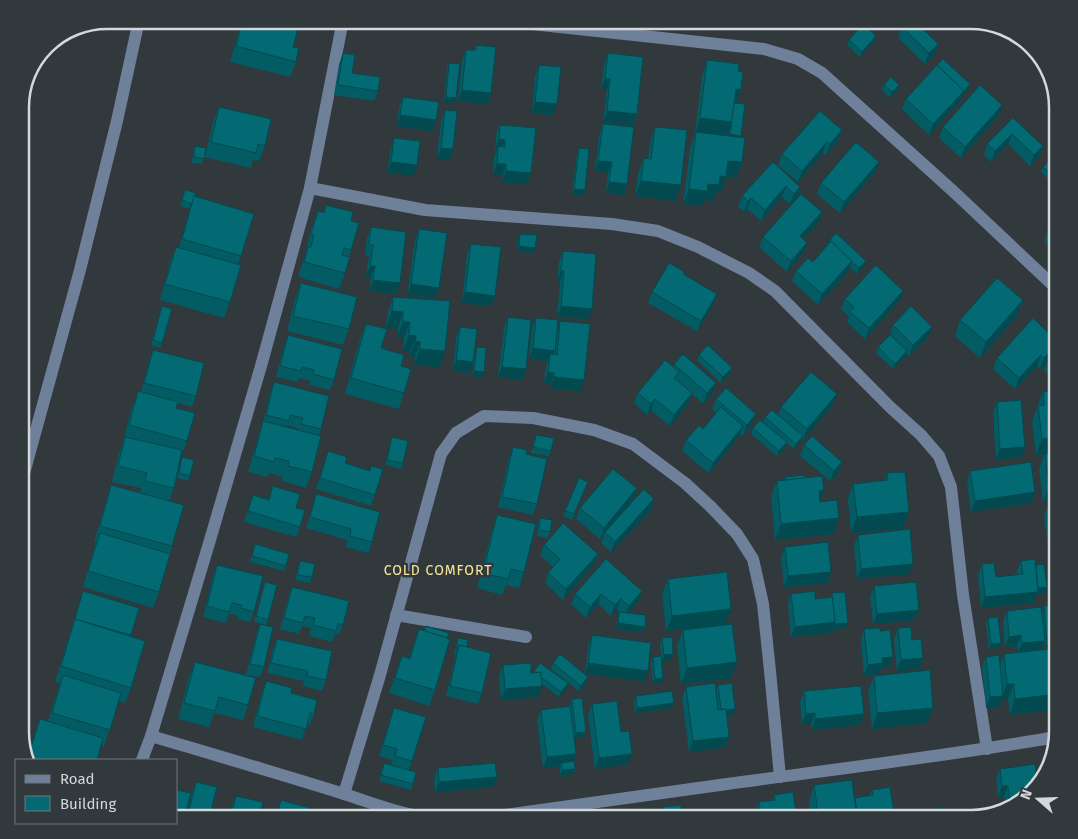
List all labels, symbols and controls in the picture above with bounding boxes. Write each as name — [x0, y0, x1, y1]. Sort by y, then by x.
district label: COLD COMFORT — [384, 562, 492, 579]
legend — [15, 759, 178, 824]
text: Road — [60, 770, 95, 788]
north arrow — [1013, 774, 1063, 824]
text: N — [1017, 787, 1036, 802]
text: Building — [60, 795, 116, 813]

